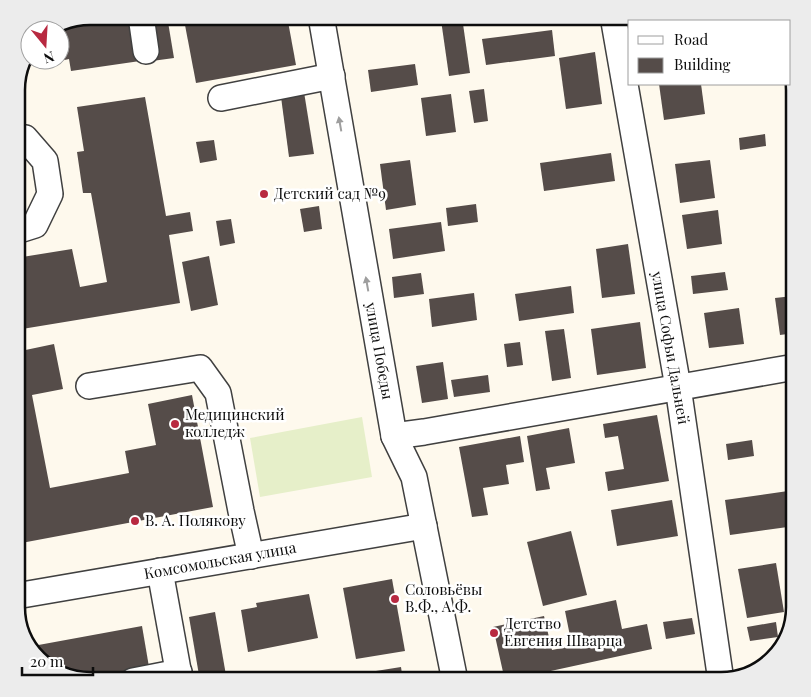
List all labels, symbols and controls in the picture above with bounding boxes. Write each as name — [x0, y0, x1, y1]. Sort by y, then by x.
north arrow — [20, 20, 70, 70]
legend — [628, 20, 791, 85]
text: Road — [674, 29, 708, 49]
text: N — [41, 47, 57, 68]
text: Building — [674, 54, 731, 74]
one-way arrow — [335, 116, 343, 132]
place label: Детский сад №9 — [274, 183, 386, 203]
marker: Детский сад №9 — [258, 188, 270, 200]
street label: улица Софьи Дальней — [648, 269, 694, 426]
one-way arrow — [363, 276, 371, 292]
street label: улица Победы — [361, 300, 398, 401]
place label: Медицинский колледж — [185, 404, 285, 441]
marker: Медицинский колледж — [169, 418, 181, 430]
place label: В. А. Полякову — [145, 510, 246, 530]
marker: В. А. Полякову — [129, 515, 141, 527]
street label: Комсомольская улица — [142, 537, 298, 583]
place label: Соловьёвы В.Ф., А.Ф. — [405, 579, 482, 616]
marker: Соловьёвы В.Ф., А.Ф. — [389, 593, 401, 605]
place label: Детство Евгения Шварца — [504, 613, 623, 650]
marker: Детство Евгения Шварца — [488, 627, 500, 639]
scale bar — [22, 644, 94, 676]
text: 20 m — [30, 651, 64, 671]

